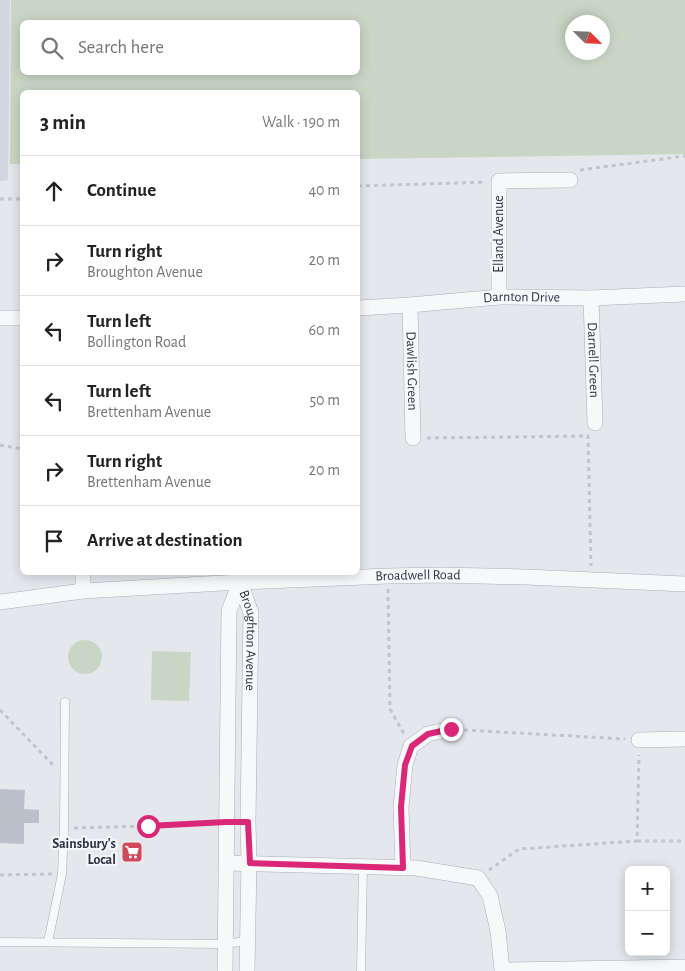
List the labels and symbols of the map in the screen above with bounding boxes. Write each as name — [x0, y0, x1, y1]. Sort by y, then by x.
north arrow — [565, 15, 610, 60]
street label: Elland Avenue — [492, 195, 506, 273]
street label: Darnton Drive — [483, 290, 560, 305]
street label: Darnell Green — [585, 322, 601, 398]
street label: Dawlish Green — [404, 331, 419, 411]
street label: Broadwell Road — [375, 568, 461, 584]
street label: Broughton Avenue — [237, 588, 258, 691]
route end — [440, 718, 463, 741]
route start — [137, 815, 160, 838]
place label: Sainsbury's Local — [52, 837, 116, 867]
supermarket icon: Sainsbury's Local — [120, 840, 144, 864]

